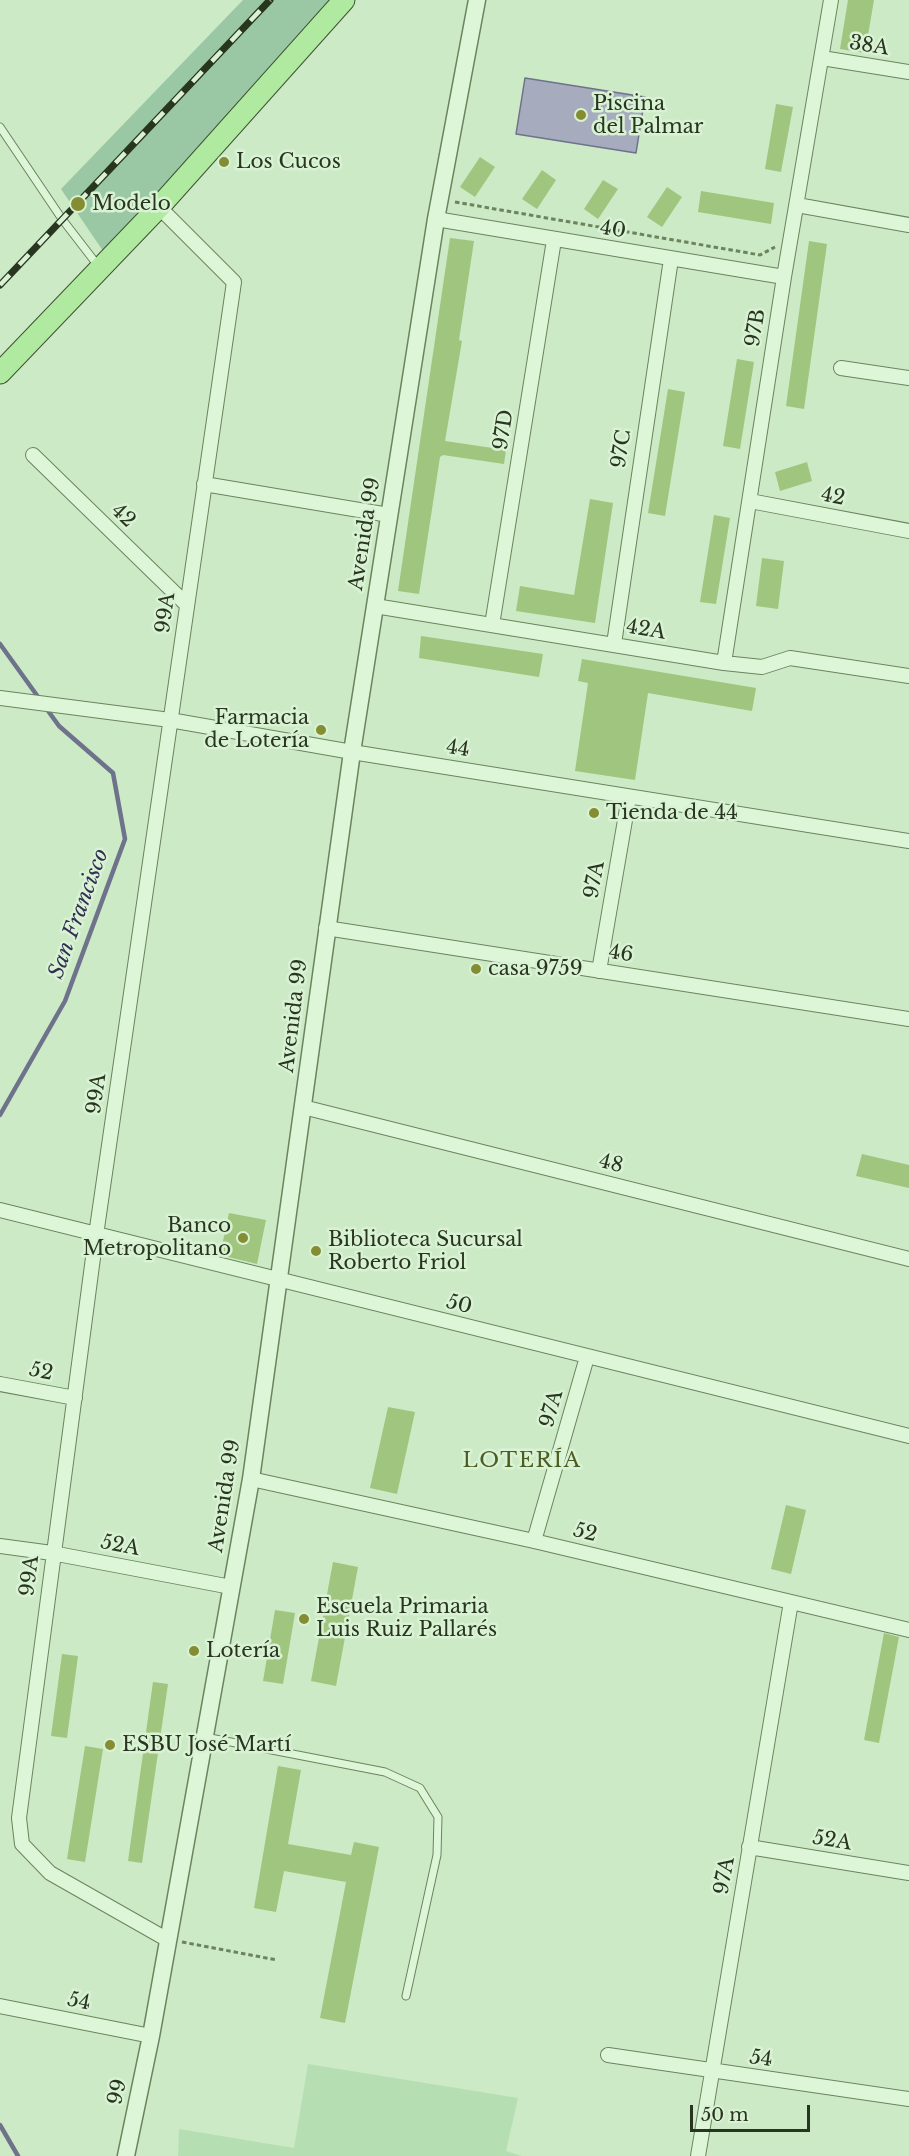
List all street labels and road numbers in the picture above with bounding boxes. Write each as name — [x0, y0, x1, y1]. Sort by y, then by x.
street label: 38A — [847, 31, 891, 61]
street label: 40 — [598, 216, 628, 244]
street label: 97B — [741, 307, 771, 349]
street label: 97D — [489, 408, 519, 452]
street label: 97C — [607, 428, 637, 470]
street label: Avenida 99 — [344, 476, 386, 592]
street label: 42 — [819, 483, 847, 511]
street label: 42 — [106, 499, 140, 533]
street label: 99A — [151, 591, 181, 635]
street label: 42A — [624, 615, 668, 645]
street label: 44 — [445, 735, 471, 763]
street label: 97A — [580, 859, 610, 901]
street label: 46 — [607, 940, 635, 968]
street label: Avenida 99 — [275, 958, 313, 1074]
street label: 99A — [82, 1072, 112, 1116]
street label: 48 — [597, 1149, 625, 1179]
street label: 50 — [444, 1290, 474, 1320]
street label: 52 — [27, 1358, 55, 1386]
street label: 97A — [535, 1388, 569, 1430]
street label: Avenida 99 — [204, 1438, 246, 1554]
street label: 52 — [571, 1519, 599, 1547]
street label: 52A — [99, 1530, 141, 1562]
street label: 99A — [16, 1554, 44, 1598]
street label: 52A — [811, 1826, 853, 1856]
street label: 97A — [710, 1855, 740, 1897]
street label: 54 — [65, 1988, 93, 2016]
street label: 54 — [748, 2046, 774, 2072]
street label: 99 — [104, 2077, 132, 2107]

